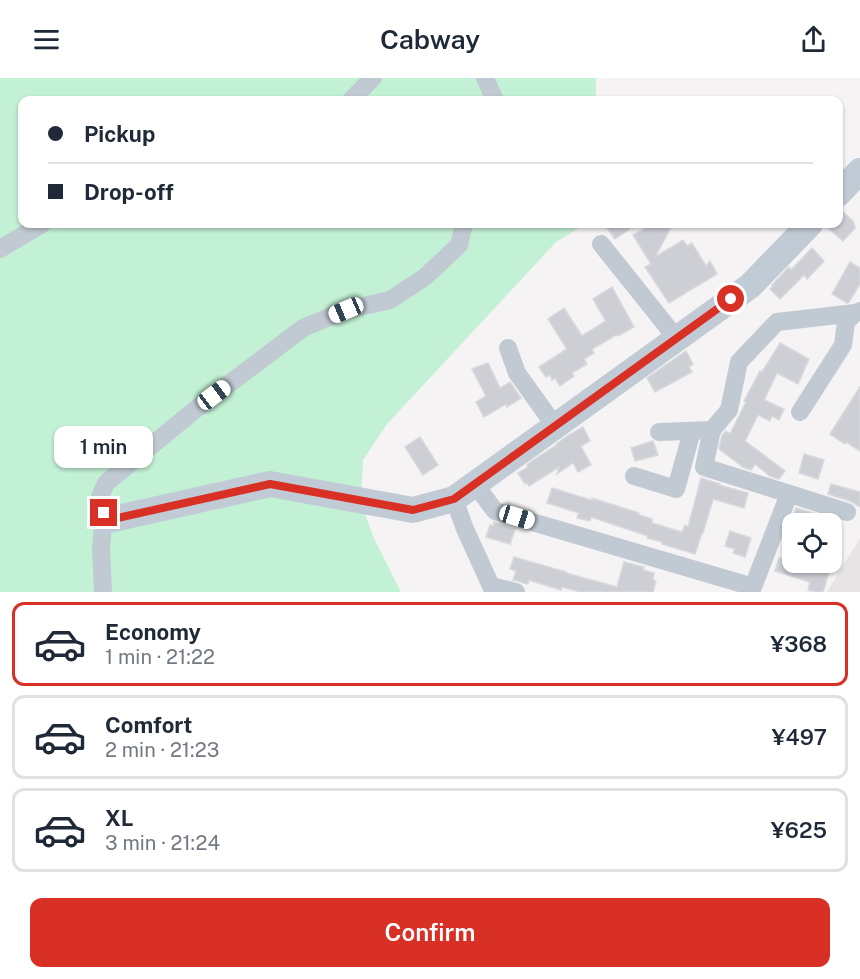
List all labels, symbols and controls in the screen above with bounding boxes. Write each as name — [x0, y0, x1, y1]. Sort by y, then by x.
icon: menu — [30, 23, 63, 56]
text: Cabway — [380, 23, 480, 55]
icon: share — [797, 23, 830, 56]
text: Pickup — [84, 121, 155, 147]
text: Drop-off — [84, 179, 174, 205]
route start — [717, 285, 744, 312]
car — [326, 295, 366, 325]
car — [194, 377, 234, 413]
callout: 1 min — [54, 426, 154, 468]
text: 1 min — [80, 435, 127, 459]
route end — [90, 499, 117, 526]
car — [497, 503, 537, 531]
map controls — [782, 513, 842, 573]
button: locate — [782, 513, 842, 573]
icon: car — [33, 617, 87, 671]
text: Economy — [105, 619, 201, 645]
text: ¥368 — [770, 631, 827, 657]
text: 1 min · 21:22 — [105, 645, 215, 669]
icon: car — [33, 710, 87, 764]
text: Comfort — [105, 712, 192, 738]
text: ¥497 — [772, 724, 827, 750]
text: 2 min · 21:23 — [105, 738, 219, 762]
icon: car — [33, 803, 87, 857]
text: XL — [105, 805, 133, 831]
text: ¥625 — [771, 817, 827, 843]
text: 3 min · 21:24 — [105, 831, 220, 855]
button: Confirm — [30, 898, 830, 967]

